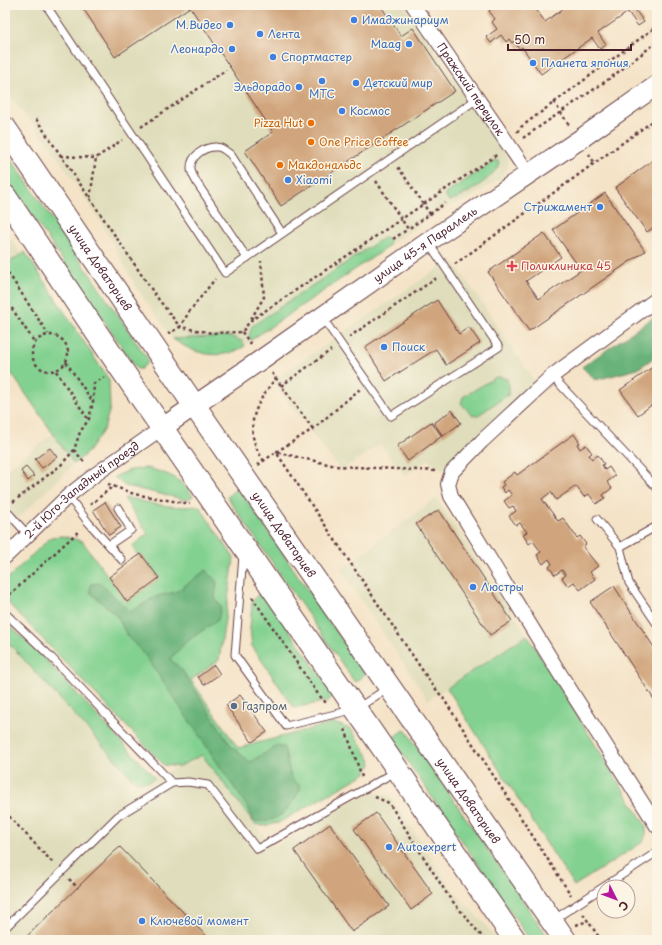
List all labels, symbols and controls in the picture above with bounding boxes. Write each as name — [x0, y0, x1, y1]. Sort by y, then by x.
place label: Имаджинариум — [362, 11, 449, 28]
marker: Имаджинариум — [349, 15, 359, 25]
place label: М.Видео — [176, 16, 222, 33]
marker: М.Видео — [225, 20, 235, 30]
place label: Лента — [268, 25, 300, 42]
scale bar — [508, 26, 631, 52]
marker: Лента — [255, 29, 265, 39]
text: 50 m — [514, 30, 545, 48]
place label: Maag — [371, 35, 401, 52]
marker: Maag — [404, 39, 414, 49]
street label: Пражский переулок — [433, 39, 509, 139]
place label: Леонардо — [170, 40, 224, 57]
marker: Леонардо — [227, 44, 237, 54]
place label: Спортмастер — [281, 48, 352, 65]
marker: Спортмастер — [268, 52, 278, 62]
place label: Планета япония — [541, 54, 629, 71]
marker: Планета япония — [528, 58, 538, 68]
place label: Детский мир — [363, 74, 433, 91]
marker: МТС — [317, 76, 327, 86]
place label: Эльдорадо — [234, 78, 291, 95]
marker: Детский мир — [351, 78, 361, 88]
marker: Эльдорадо — [294, 82, 304, 92]
place label: МТС — [309, 85, 335, 102]
place label: Космос — [350, 102, 390, 119]
marker: Космос — [337, 106, 347, 116]
place label: Pizza Hut — [254, 114, 304, 131]
marker: Pizza Hut — [306, 118, 316, 128]
place label: One Price Coffee — [319, 133, 409, 150]
marker: One Price Coffee — [306, 137, 316, 147]
place label: Макдональдс — [288, 156, 362, 173]
marker: Макдональдс — [275, 160, 285, 170]
place label: Xiaomi — [296, 171, 332, 188]
marker: Xiaomi — [283, 175, 293, 185]
place label: Стрижамент — [524, 198, 593, 215]
street label: улица 45-я Параллель — [370, 202, 481, 286]
marker: Стрижамент — [595, 202, 605, 212]
street label: улица Доваторцев — [65, 221, 136, 314]
place label: Поликлиника 45 — [521, 257, 611, 274]
marker: Поликлиника 45 — [506, 260, 518, 272]
place label: Поиск — [392, 338, 426, 355]
marker: Поиск — [379, 342, 389, 352]
street label: 2-й Юго-Западный проезд — [20, 437, 143, 542]
street label: улица Доваторцев — [248, 488, 320, 581]
place label: Люстры — [481, 578, 524, 595]
marker: Люстры — [468, 582, 478, 592]
place label: Газпром — [242, 697, 287, 714]
marker: Газпром — [229, 701, 239, 711]
street label: улица Доваторцев — [433, 754, 505, 847]
place label: Autoexpert — [397, 838, 457, 855]
marker: Autoexpert — [384, 842, 394, 852]
north arrow — [596, 879, 636, 919]
text: С — [615, 897, 633, 915]
place label: Ключевой момент — [150, 912, 249, 929]
marker: Ключевой момент — [137, 916, 147, 926]

